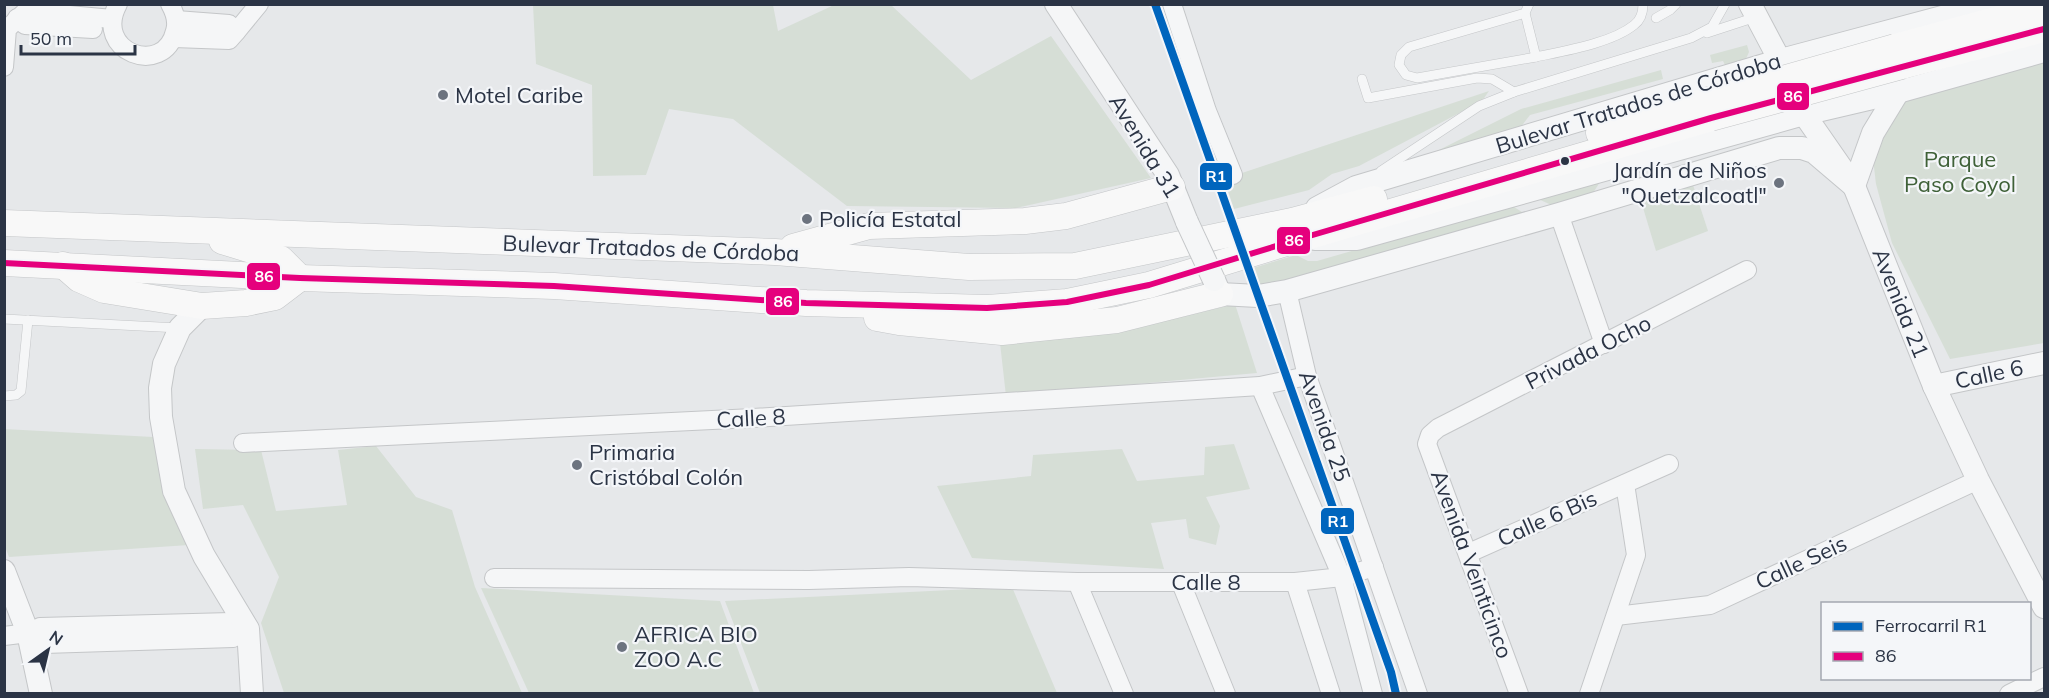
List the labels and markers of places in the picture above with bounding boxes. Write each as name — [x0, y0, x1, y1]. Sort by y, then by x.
place label: Motel Caribe — [455, 81, 583, 109]
marker: Motel Caribe — [436, 88, 450, 102]
unlabelled marker — [1559, 155, 1571, 167]
place label: Jardín de Niños "Quetzalcoatl" — [1613, 156, 1767, 209]
marker: Jardín de Niños "Quetzalcoatl" — [1772, 176, 1786, 190]
place label: Policía Estatal — [819, 205, 962, 233]
marker: Policía Estatal — [800, 212, 814, 226]
place label: Primaria Cristóbal Colón — [589, 438, 743, 491]
marker: Primaria Cristóbal Colón — [570, 458, 584, 472]
place label: AFRICA BIO ZOO A.C — [634, 620, 758, 673]
marker: AFRICA BIO ZOO A.C — [615, 640, 629, 654]

